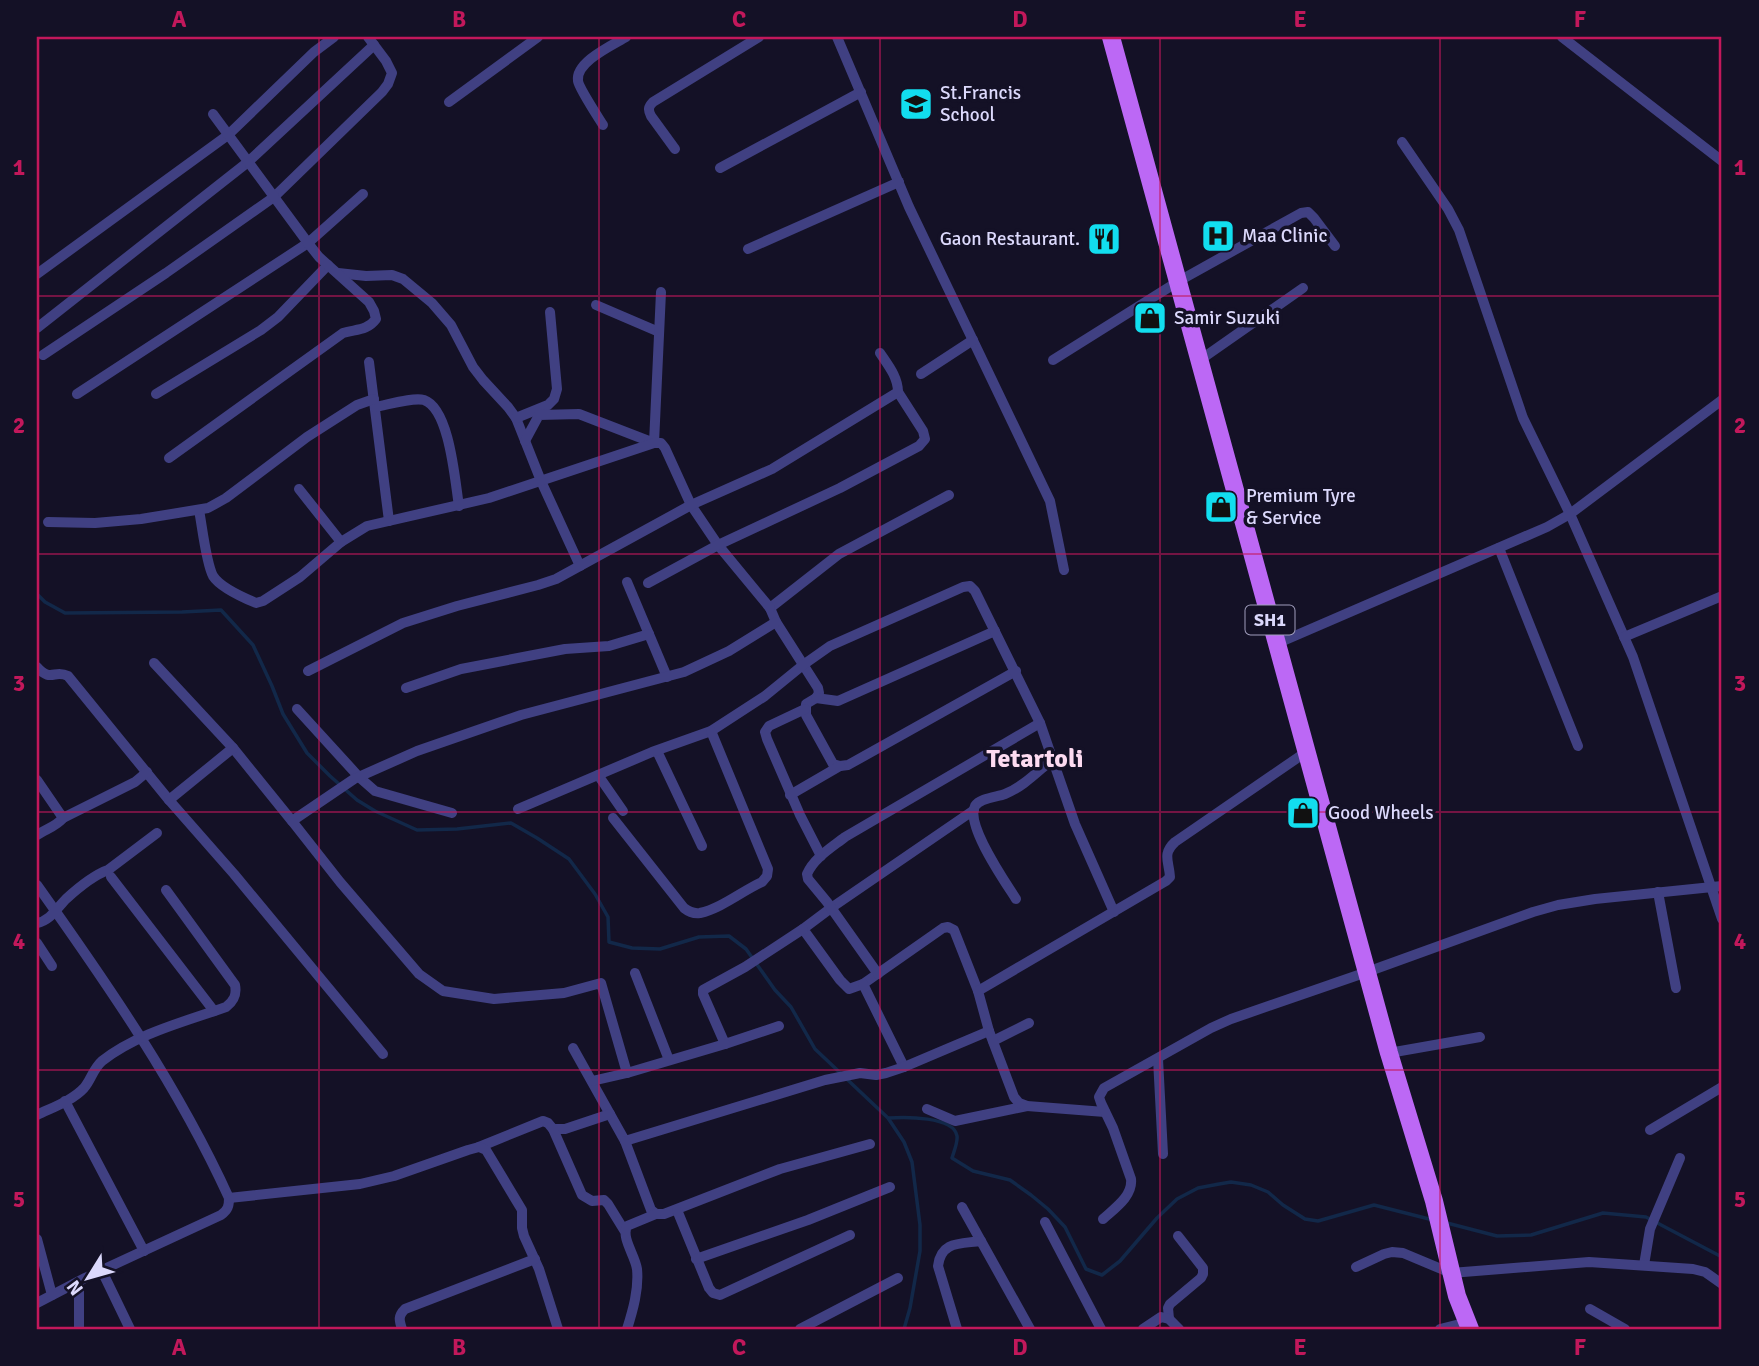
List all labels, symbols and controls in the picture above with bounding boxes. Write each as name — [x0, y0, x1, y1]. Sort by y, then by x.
text: A — [172, 5, 187, 34]
text: B — [452, 5, 466, 34]
text: C — [732, 5, 746, 34]
text: D — [1012, 5, 1028, 34]
text: E — [1293, 5, 1307, 34]
text: F — [1574, 5, 1586, 34]
place label: St.Francis School — [940, 81, 1021, 127]
school or university icon: St.Francis School — [897, 85, 935, 123]
text: 1 — [13, 153, 25, 182]
text: 1 — [1734, 153, 1746, 182]
hospital icon: Maa Clinic — [1199, 217, 1237, 255]
restaurant icon: Gaon Restaurant. — [1085, 220, 1123, 258]
place label: Maa Clinic — [1242, 224, 1327, 248]
place label: Gaon Restaurant. — [940, 227, 1080, 251]
shop icon: Samir Suzuki — [1131, 299, 1169, 337]
place label: Samir Suzuki — [1174, 306, 1280, 330]
text: 2 — [13, 411, 25, 440]
text: 2 — [1734, 411, 1746, 440]
place label: Premium Tyre & Service — [1246, 484, 1356, 530]
shop icon: Premium Tyre & Service — [1202, 488, 1240, 526]
road number: SH1 — [1246, 606, 1294, 634]
text: 3 — [13, 669, 25, 698]
text: 3 — [1734, 669, 1746, 698]
district label: Tetartoli — [987, 743, 1083, 775]
shop icon: Good Wheels — [1284, 794, 1322, 832]
place label: Good Wheels — [1328, 801, 1434, 825]
text: 4 — [13, 927, 25, 956]
text: 4 — [1734, 927, 1746, 956]
text: 5 — [13, 1185, 25, 1214]
text: 5 — [1734, 1185, 1746, 1214]
north arrow — [52, 1244, 122, 1314]
text: N — [62, 1275, 89, 1300]
text: A — [172, 1333, 187, 1362]
text: B — [452, 1333, 466, 1362]
text: C — [732, 1333, 746, 1362]
text: D — [1012, 1333, 1028, 1362]
text: E — [1293, 1333, 1307, 1362]
text: F — [1574, 1333, 1586, 1362]

